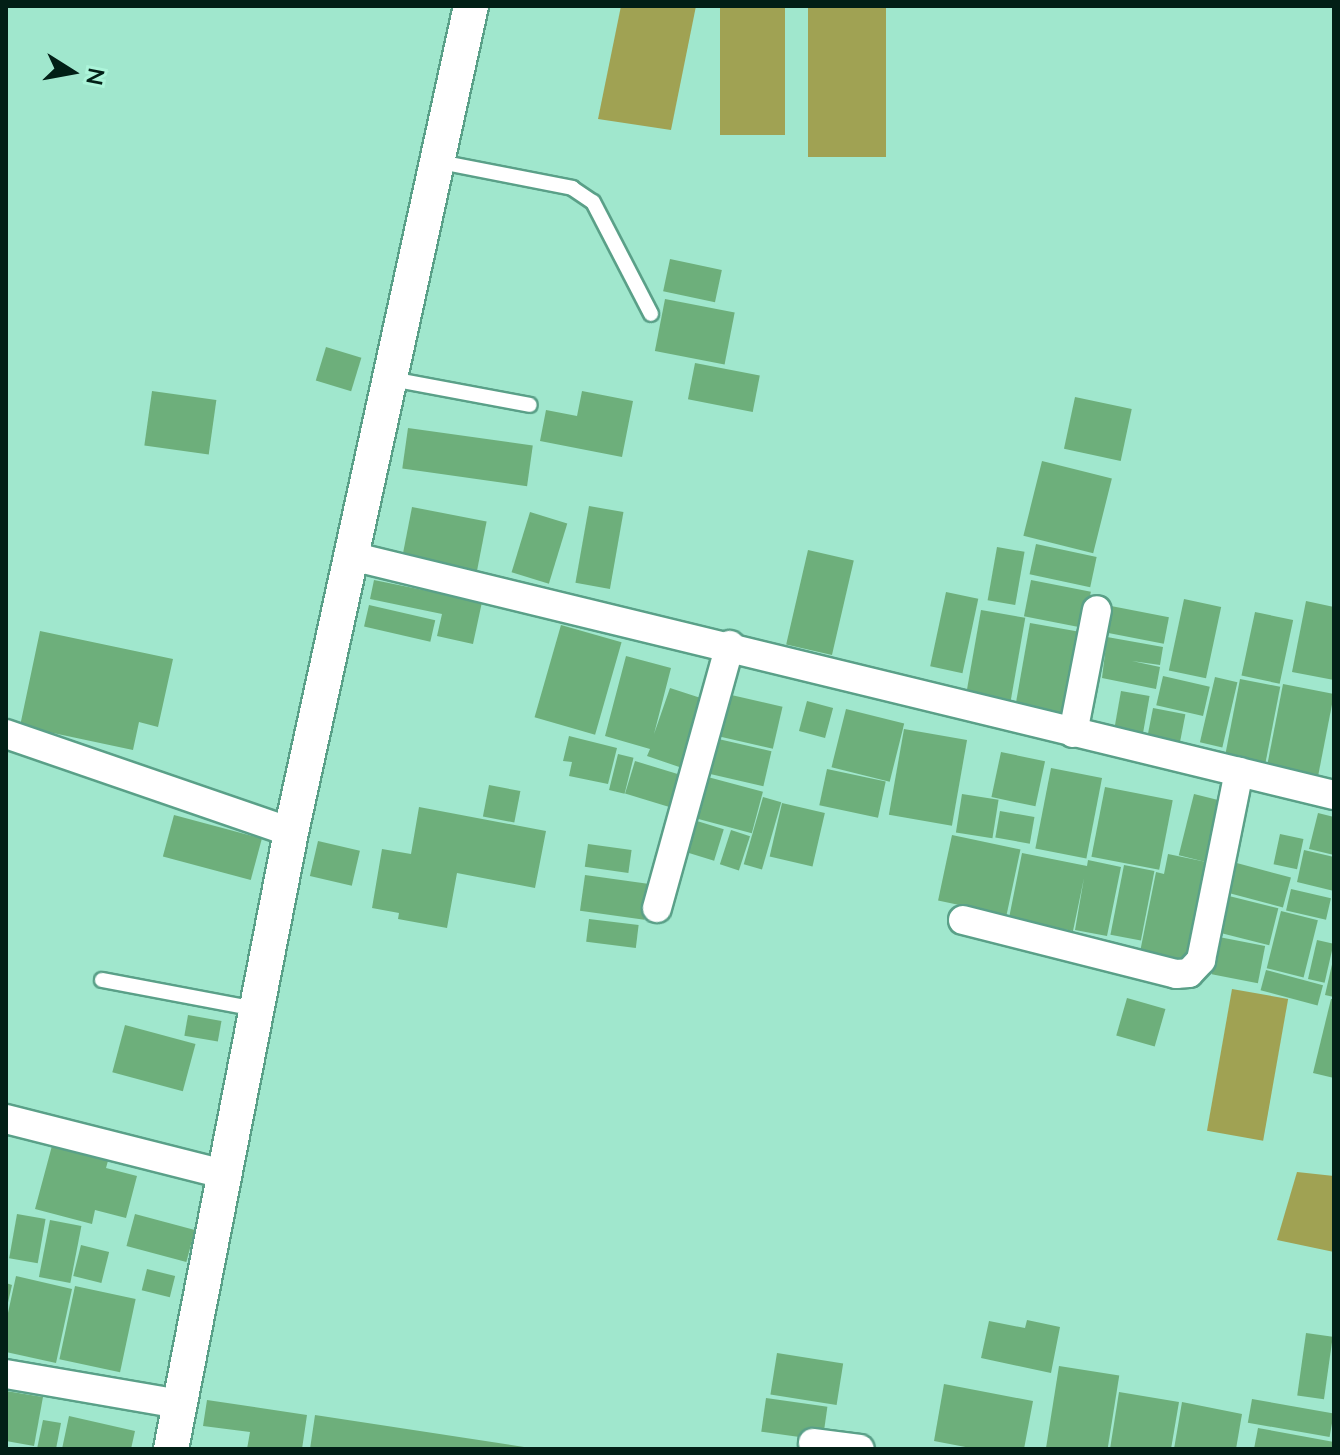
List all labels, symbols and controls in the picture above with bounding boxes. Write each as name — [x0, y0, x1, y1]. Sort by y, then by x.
north arrow — [32, 32, 112, 112]
text: N — [81, 66, 111, 88]

